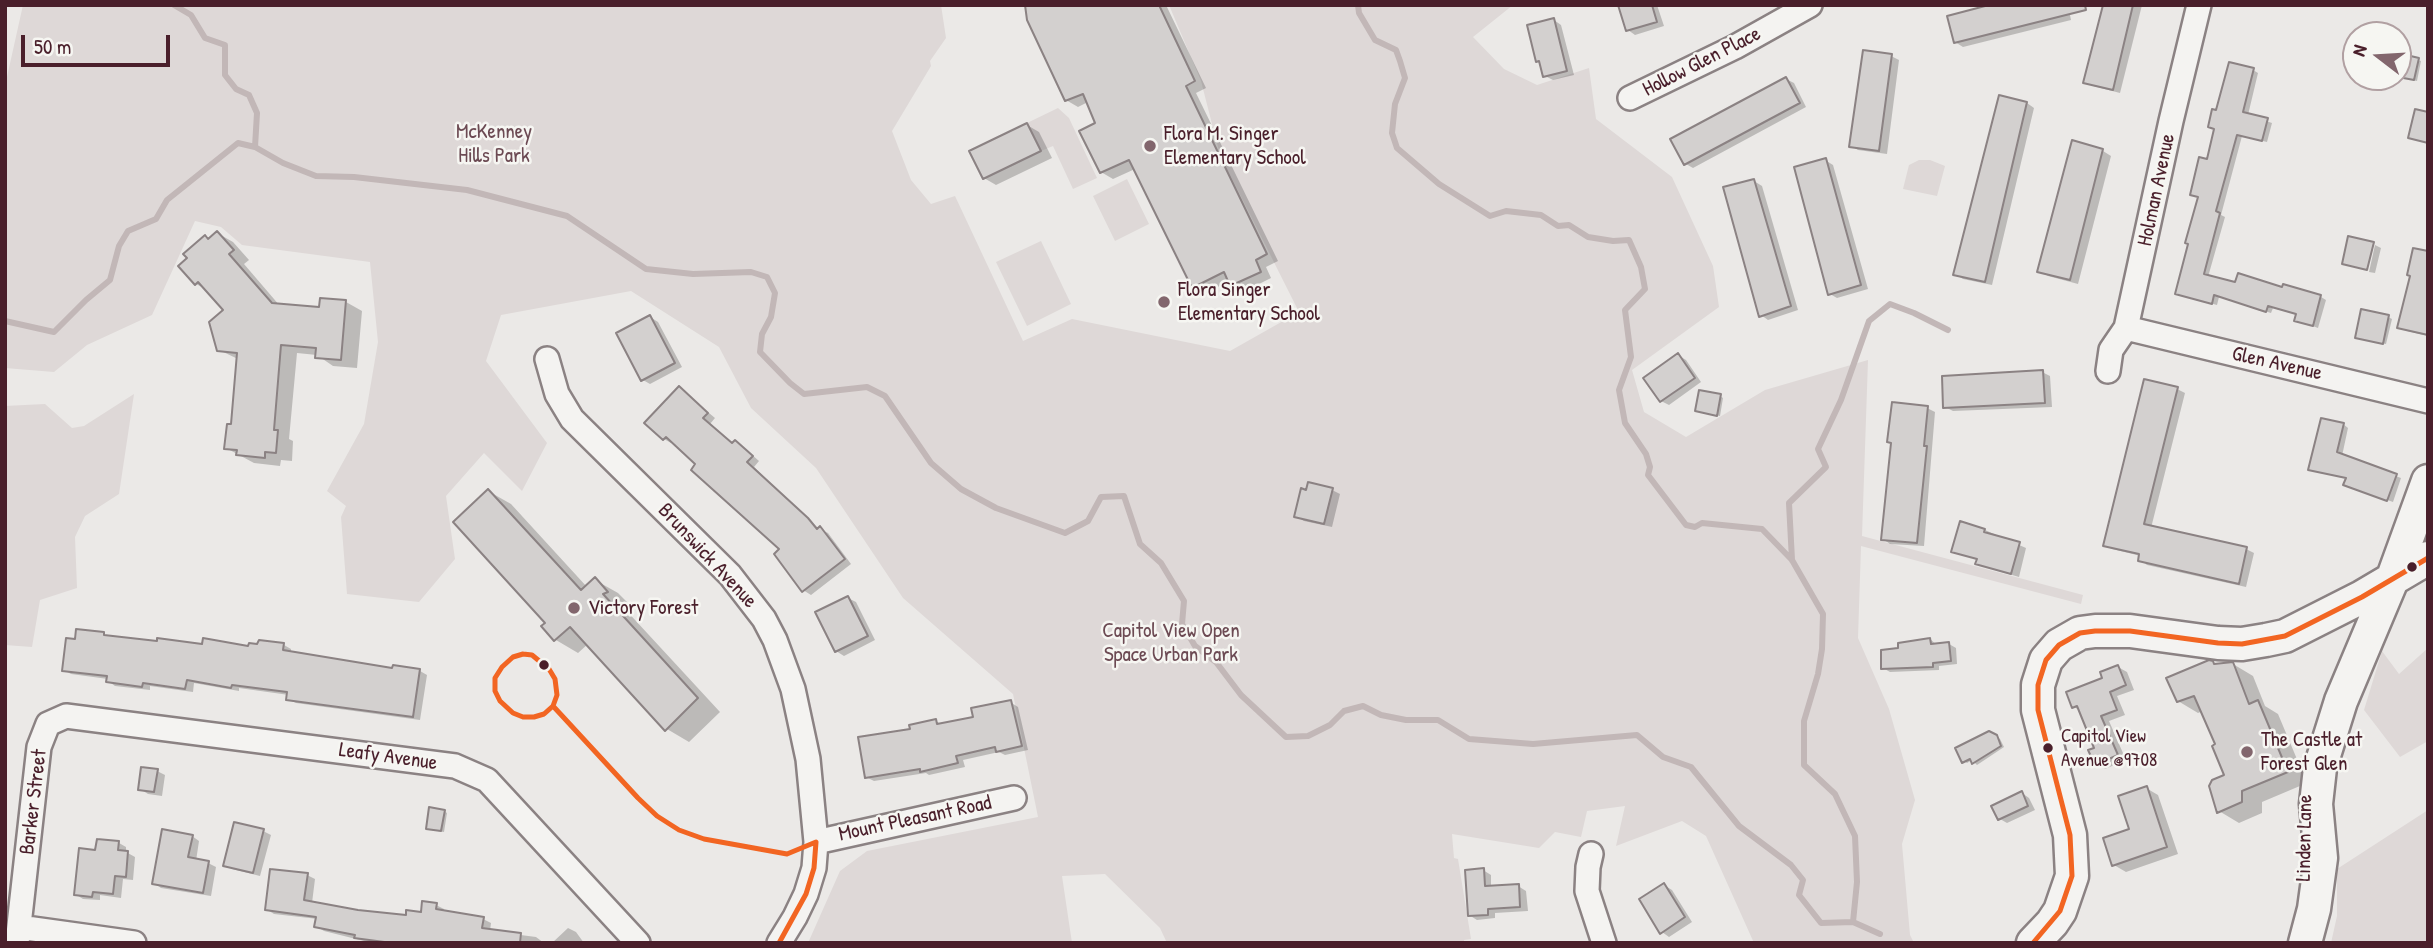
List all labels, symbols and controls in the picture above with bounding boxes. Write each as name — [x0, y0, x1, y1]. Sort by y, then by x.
scale bar — [24, 21, 173, 65]
street label: Hollow Glen Place — [1639, 21, 1765, 103]
north arrow — [2342, 21, 2412, 91]
text: 50 m — [34, 32, 71, 61]
text: N — [2345, 42, 2373, 59]
park label: McKenney Hills Park — [456, 119, 532, 169]
place label: Flora M. Singer Elementary School — [1164, 121, 1306, 171]
street label: Holman Avenue — [2133, 132, 2181, 248]
marker: Flora M. Singer Elementary School — [1142, 138, 1158, 154]
place label: Flora Singer Elementary School — [1178, 277, 1320, 327]
marker: Flora Singer Elementary School — [1156, 294, 1172, 310]
street label: Glen Avenue — [2230, 341, 2324, 387]
street label: Brunswick Avenue — [652, 498, 762, 614]
unlabelled marker — [2405, 560, 2419, 574]
place label: Victory Forest — [588, 595, 698, 621]
marker: Victory Forest — [566, 600, 582, 616]
park label: Capitol View Open Space Urban Park — [1102, 618, 1240, 668]
unlabelled marker — [537, 658, 551, 672]
place label: Capitol View Avenue @9708 — [2061, 726, 2157, 770]
place label: The Castle at Forest Glen — [2261, 727, 2362, 777]
street label: Leafy Avenue — [337, 738, 439, 776]
marker: Capitol View Avenue @9708 — [2041, 741, 2055, 755]
marker: The Castle at Forest Glen — [2239, 744, 2255, 760]
street label: Barker Street — [15, 748, 53, 856]
street label: Mount Pleasant Road — [836, 791, 994, 847]
street label: Linden Lane — [2292, 794, 2318, 882]

